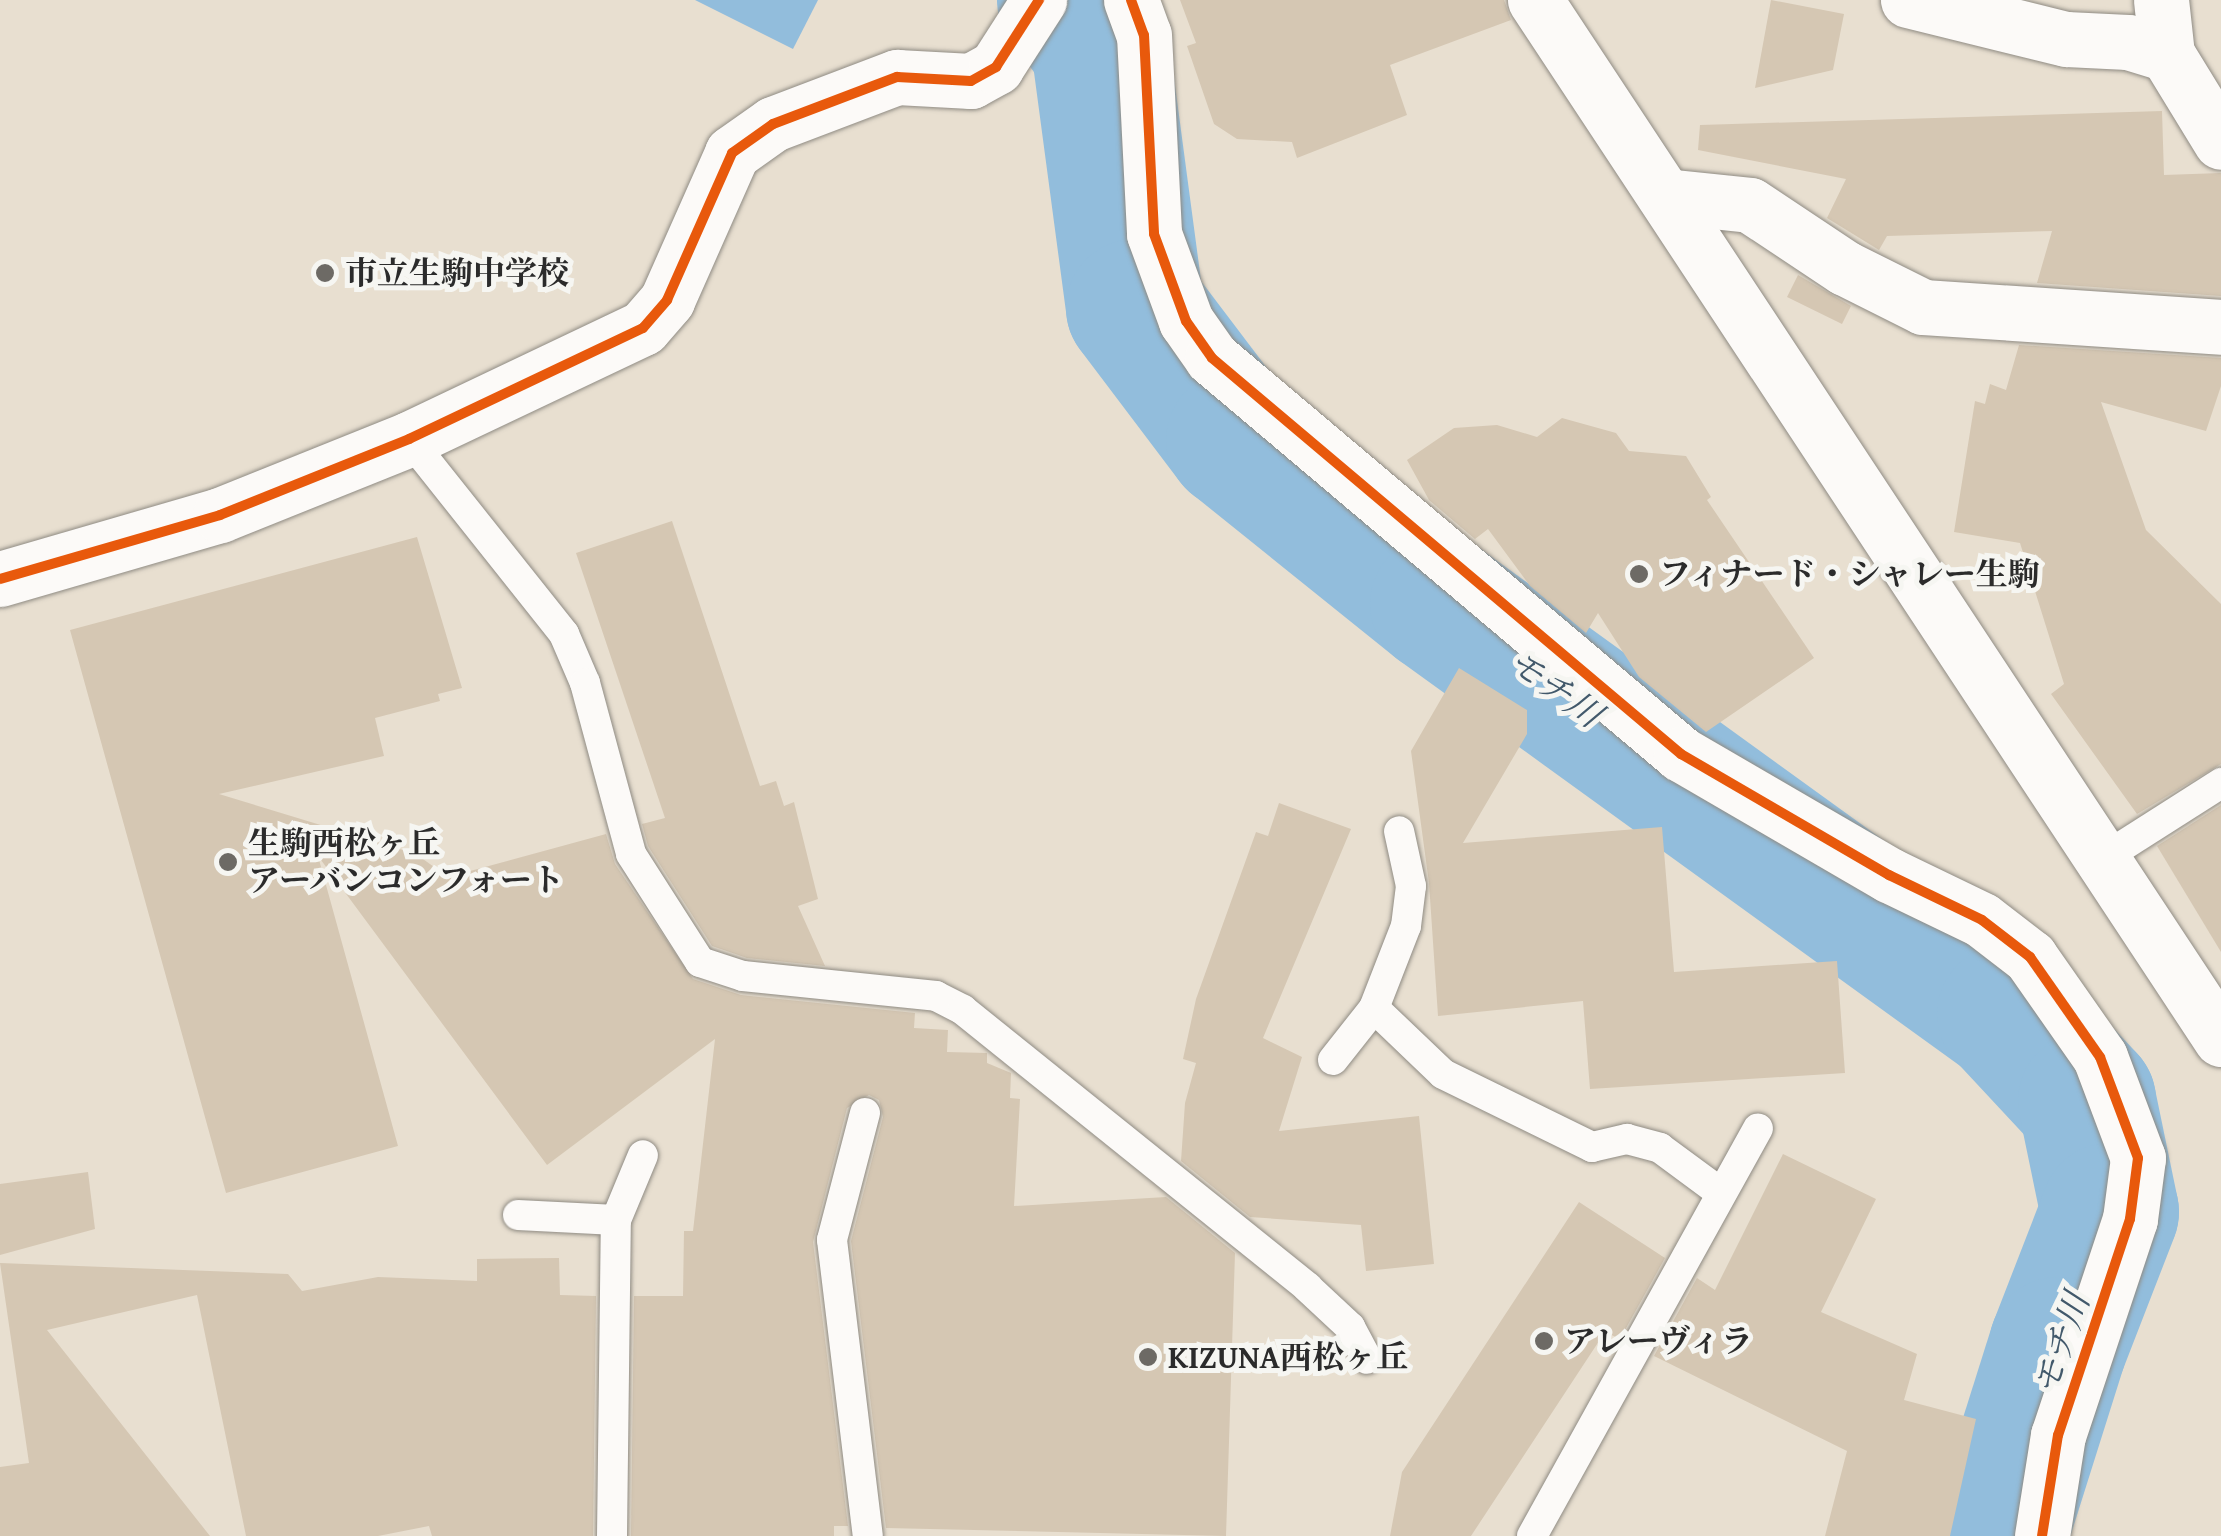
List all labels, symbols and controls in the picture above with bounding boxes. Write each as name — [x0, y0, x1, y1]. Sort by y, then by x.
place label: 市立生駒中学校 — [345, 254, 569, 292]
marker: 市立生駒中学校 — [314, 262, 336, 284]
place label: フィナード・シャレー生駒 — [1659, 555, 2043, 593]
marker: フィナード・シャレー生駒 — [1628, 563, 1650, 585]
water label: モチ川 — [1500, 640, 1610, 736]
place label: 生駒西松ヶ丘 アーバンコンフォート — [248, 825, 567, 900]
marker: 生駒西松ヶ丘 アーバンコンフォート — [217, 851, 239, 873]
water label: モチ川 — [2024, 1288, 2098, 1400]
place label: アレーヴィラ — [1564, 1322, 1756, 1360]
marker: アレーヴィラ — [1533, 1330, 1555, 1352]
place label: KIZUNA西松ヶ丘 — [1168, 1338, 1408, 1376]
marker: KIZUNA西松ヶ丘 — [1137, 1346, 1159, 1368]

